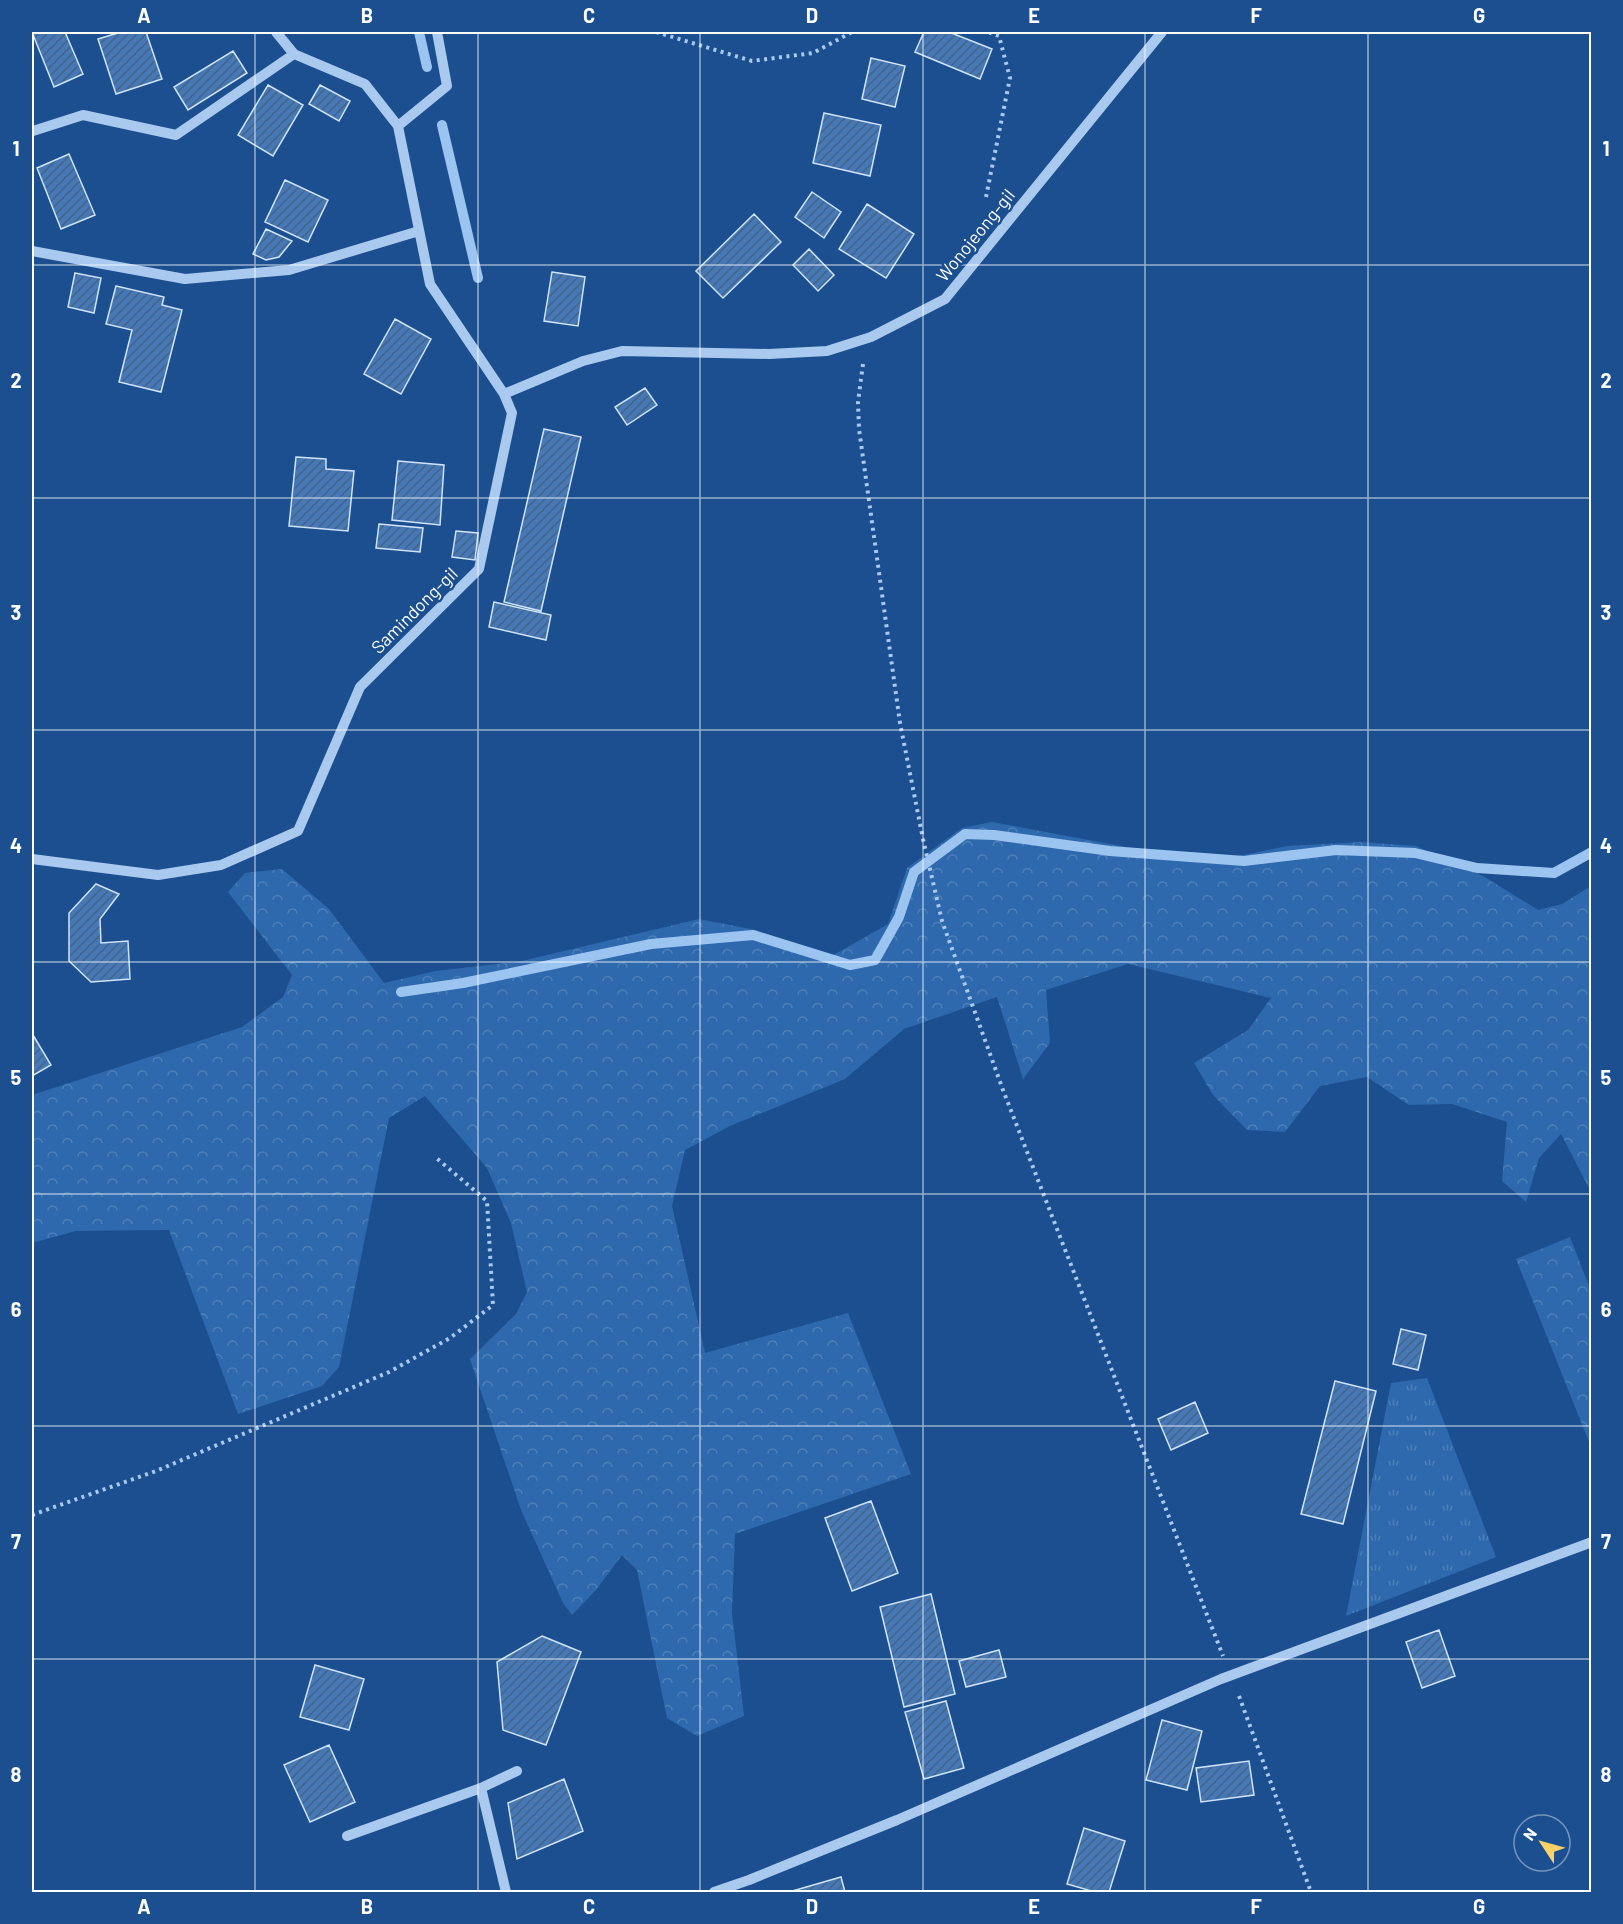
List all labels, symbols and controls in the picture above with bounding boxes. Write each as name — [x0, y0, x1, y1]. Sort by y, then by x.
text: A — [137, 3, 151, 27]
text: B — [361, 3, 373, 27]
text: C — [583, 3, 595, 27]
text: D — [806, 3, 818, 27]
text: E — [1028, 3, 1040, 27]
text: F — [1250, 3, 1262, 27]
text: G — [1473, 3, 1485, 27]
text: 1 — [12, 136, 20, 160]
text: 1 — [1602, 136, 1610, 160]
street label: Wonojeong-gil — [931, 184, 1019, 286]
text: 2 — [10, 368, 22, 392]
text: 2 — [1600, 368, 1612, 392]
street label: Samindong-gil — [366, 562, 462, 658]
text: 3 — [11, 600, 21, 624]
text: 3 — [1601, 600, 1611, 624]
text: 4 — [10, 833, 22, 857]
text: 4 — [1600, 833, 1612, 857]
text: 5 — [11, 1065, 22, 1089]
text: 5 — [1601, 1065, 1612, 1089]
text: 6 — [11, 1297, 22, 1321]
text: 6 — [1601, 1297, 1612, 1321]
text: 7 — [11, 1529, 21, 1553]
text: 7 — [1601, 1529, 1611, 1553]
text: 8 — [11, 1762, 22, 1786]
text: 8 — [1601, 1762, 1612, 1786]
north arrow — [1512, 1813, 1572, 1873]
text: N — [1519, 1824, 1540, 1844]
text: A — [137, 1894, 151, 1918]
text: B — [361, 1894, 373, 1918]
text: C — [583, 1894, 595, 1918]
text: D — [806, 1894, 818, 1918]
text: E — [1028, 1894, 1040, 1918]
text: F — [1250, 1894, 1262, 1918]
text: G — [1473, 1894, 1485, 1918]

